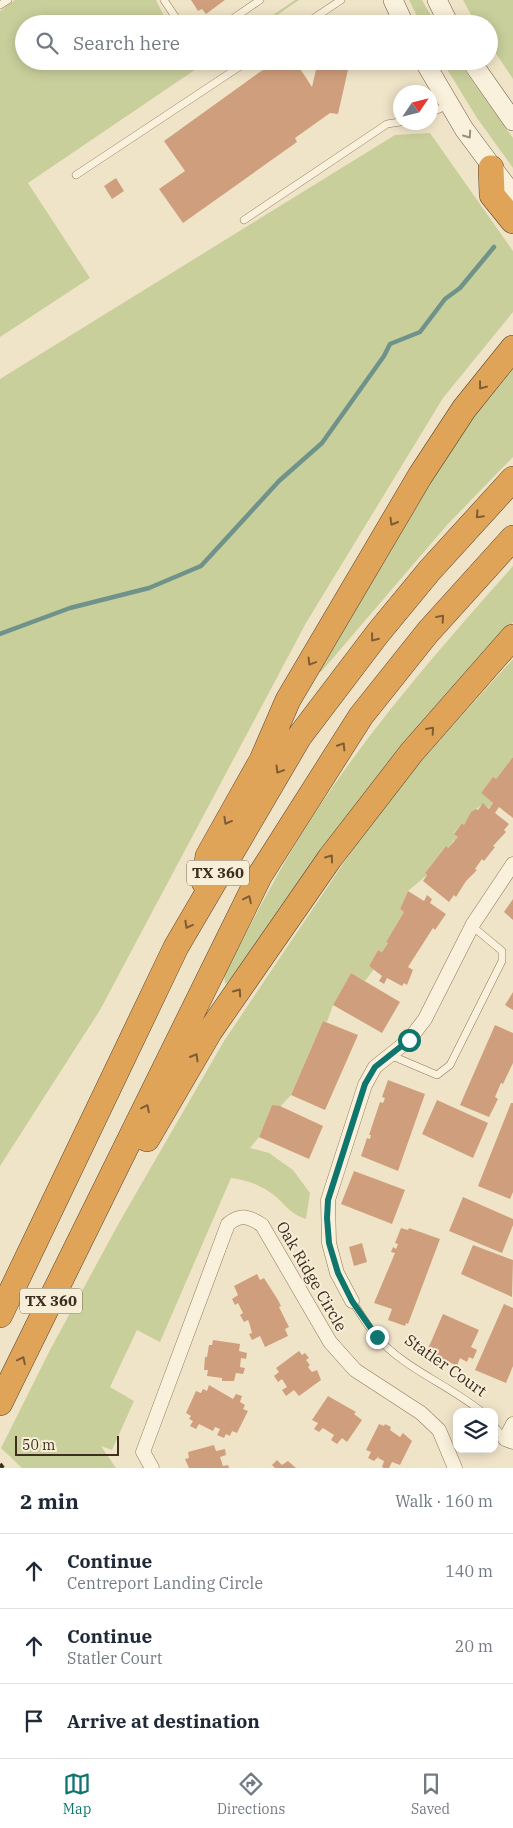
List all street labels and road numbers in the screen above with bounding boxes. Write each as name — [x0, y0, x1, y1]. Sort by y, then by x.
road number: TX 360 — [187, 860, 249, 886]
street label: Oak Ridge Circle — [272, 1217, 352, 1335]
road number: TX 360 — [20, 1288, 82, 1314]
street label: Statler Court — [401, 1329, 491, 1401]

